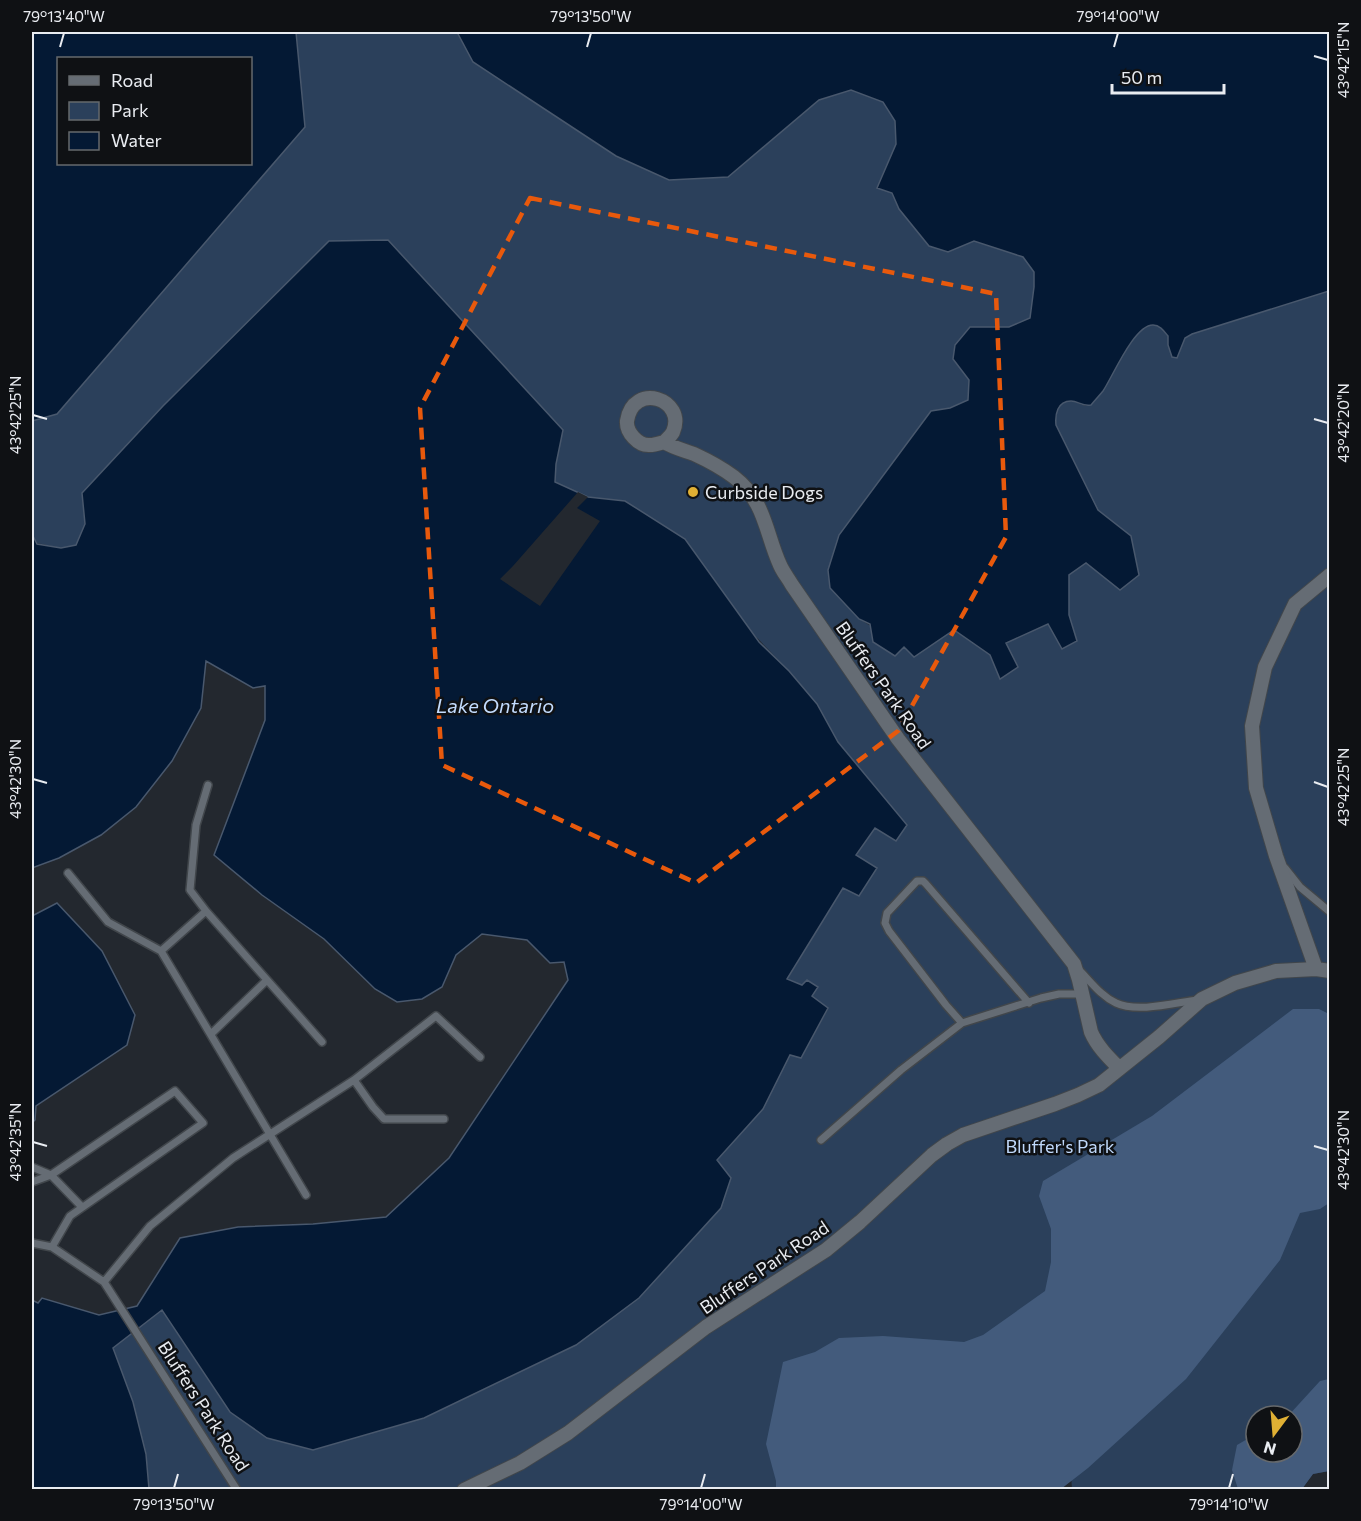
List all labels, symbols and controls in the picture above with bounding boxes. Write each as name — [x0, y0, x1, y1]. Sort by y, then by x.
text: 79°13'40"W — [23, 7, 105, 25]
text: 79°13'50"W — [550, 7, 632, 25]
text: 79°14'00"W — [1077, 7, 1159, 25]
text: 43°42'15"N — [1334, 22, 1352, 98]
legend — [57, 57, 252, 165]
scale bar — [1112, 57, 1224, 95]
text: 50 m — [1121, 66, 1162, 88]
text: Road — [111, 69, 153, 91]
text: Park — [111, 99, 149, 121]
text: Water — [111, 129, 162, 151]
text: 43°42'25"N — [6, 376, 24, 454]
text: 43°42'20"N — [1334, 383, 1352, 463]
place label: Curbside Dogs — [705, 481, 823, 503]
marker: Curbside Dogs — [686, 485, 700, 499]
street label: Bluffers Park Road — [832, 617, 936, 753]
water label: Lake Ontario — [436, 693, 554, 717]
text: 43°42'30"N — [6, 739, 24, 819]
text: 43°42'25"N — [1334, 748, 1352, 826]
text: 43°42'35"N — [6, 1103, 24, 1181]
text: 43°42'30"N — [1334, 1110, 1352, 1190]
park label: Bluffer's Park — [1005, 1135, 1115, 1157]
street label: Bluffers Park Road — [695, 1216, 833, 1318]
street label: Bluffers Park Road — [154, 1337, 254, 1475]
north arrow — [1244, 1404, 1304, 1464]
text: N — [1261, 1438, 1278, 1460]
text: 79°13'50"W — [133, 1495, 215, 1513]
text: 79°14'00"W — [660, 1495, 742, 1513]
text: 79°14'10"W — [1189, 1495, 1269, 1513]

